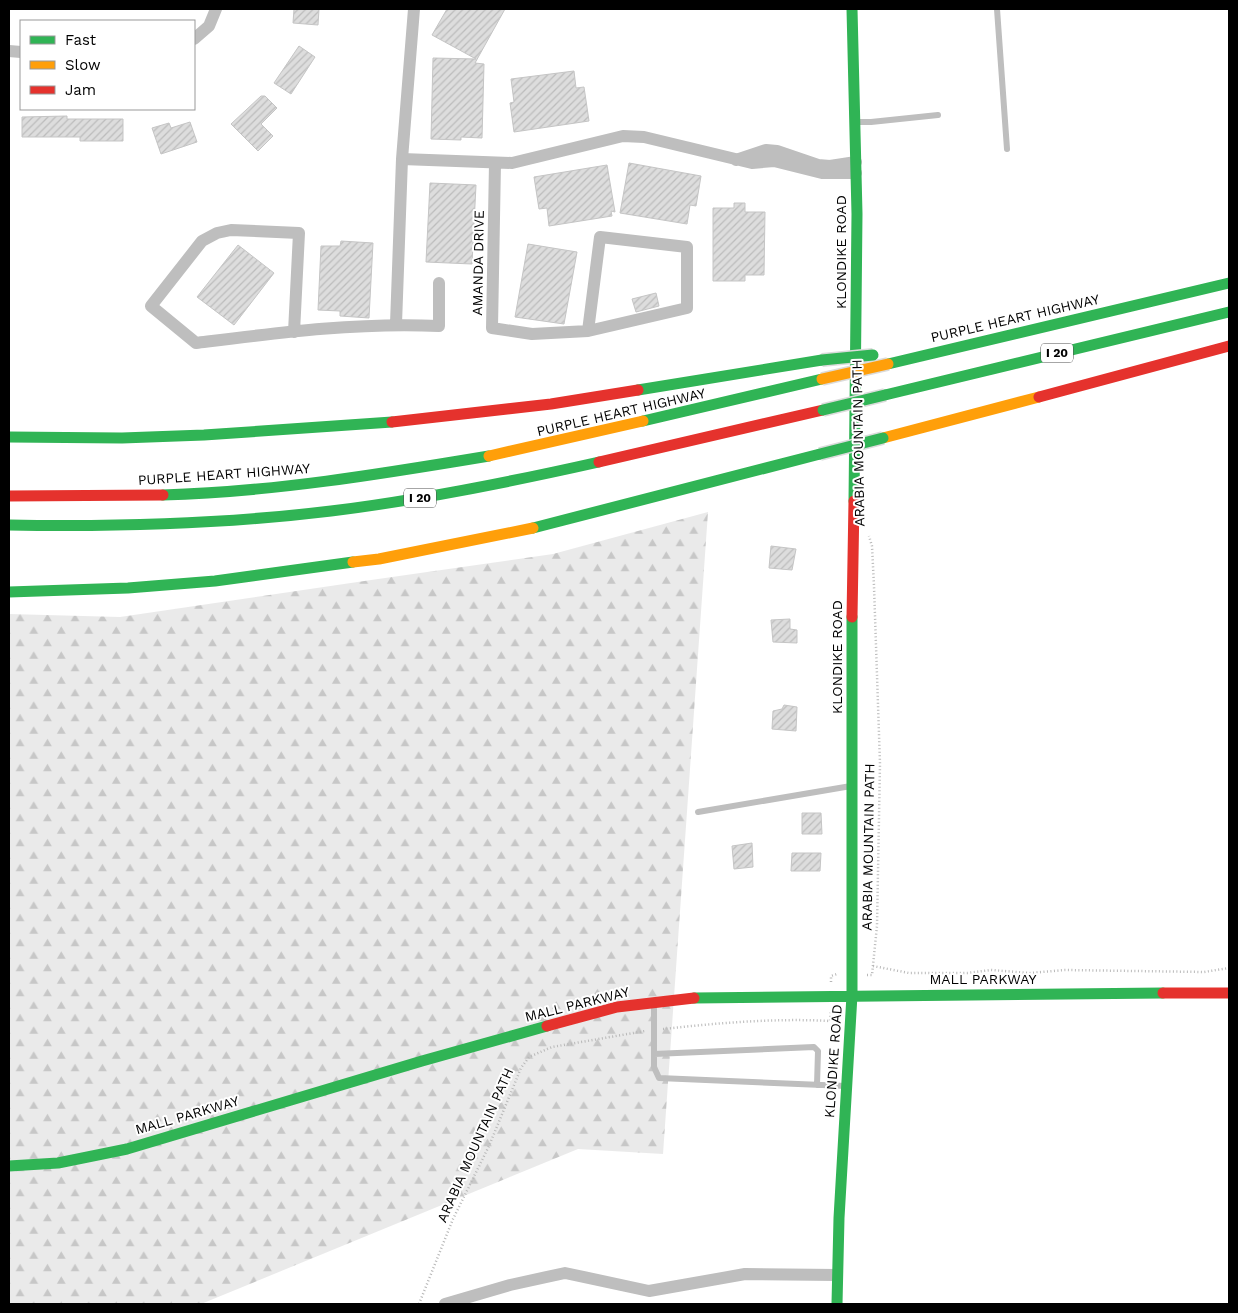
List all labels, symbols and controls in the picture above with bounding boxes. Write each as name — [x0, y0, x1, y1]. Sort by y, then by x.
legend — [20, 20, 195, 110]
text: Fast — [65, 31, 97, 49]
text: Slow — [65, 56, 101, 74]
text: Jam — [65, 81, 96, 99]
street label: KLONDIKE ROAD — [833, 195, 849, 309]
street label: AMANDA DRIVE — [469, 210, 487, 316]
street label: PURPLE HEART HIGHWAY — [929, 291, 1101, 345]
road number: I 20 — [1041, 343, 1073, 362]
street label: ARABIA MOUNTAIN PATH — [849, 359, 867, 527]
street label: PURPLE HEART HIGHWAY — [535, 385, 707, 439]
street label: PURPLE HEART HIGHWAY — [137, 460, 311, 488]
road number: I 20 — [404, 488, 436, 508]
street label: KLONDIKE ROAD — [829, 600, 845, 714]
street label: ARABIA MOUNTAIN PATH — [859, 763, 877, 931]
street label: MALL PARKWAY — [929, 971, 1037, 987]
street label: MALL PARKWAY — [523, 983, 631, 1025]
street label: KLONDIKE ROAD — [821, 1004, 845, 1118]
street label: ARABIA MOUNTAIN PATH — [434, 1065, 516, 1225]
street label: MALL PARKWAY — [133, 1093, 241, 1137]

